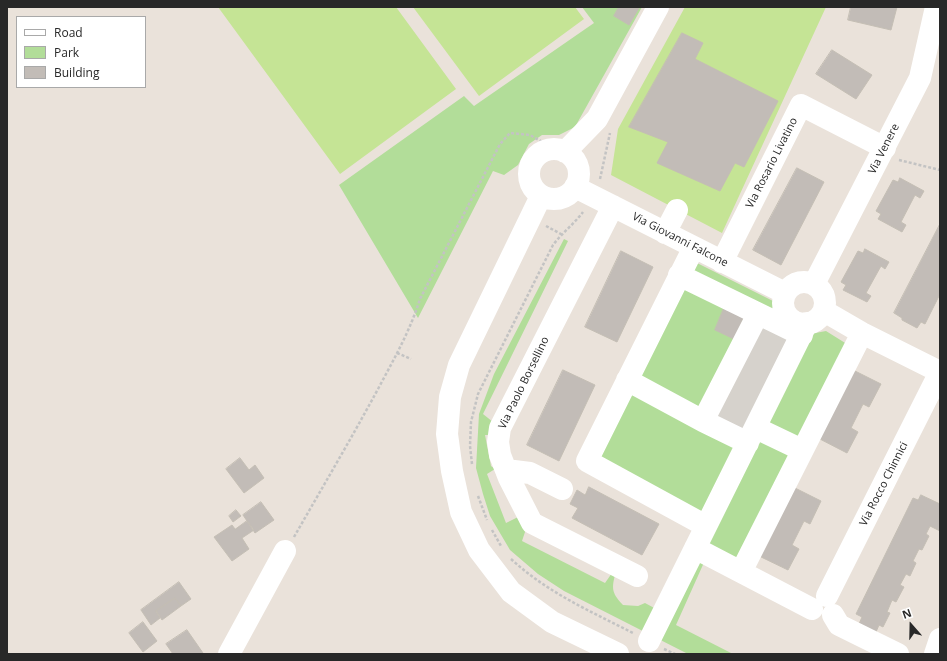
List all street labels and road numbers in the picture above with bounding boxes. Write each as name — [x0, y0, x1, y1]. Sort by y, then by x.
street label: Via Rosario Livatino — [743, 115, 801, 211]
street label: Via Venere — [866, 122, 902, 176]
street label: Via Giovanni Falcone — [630, 210, 730, 270]
street label: Via Paolo Borsellino — [496, 335, 552, 431]
street label: Via Rocco Chinnici — [857, 440, 911, 528]

